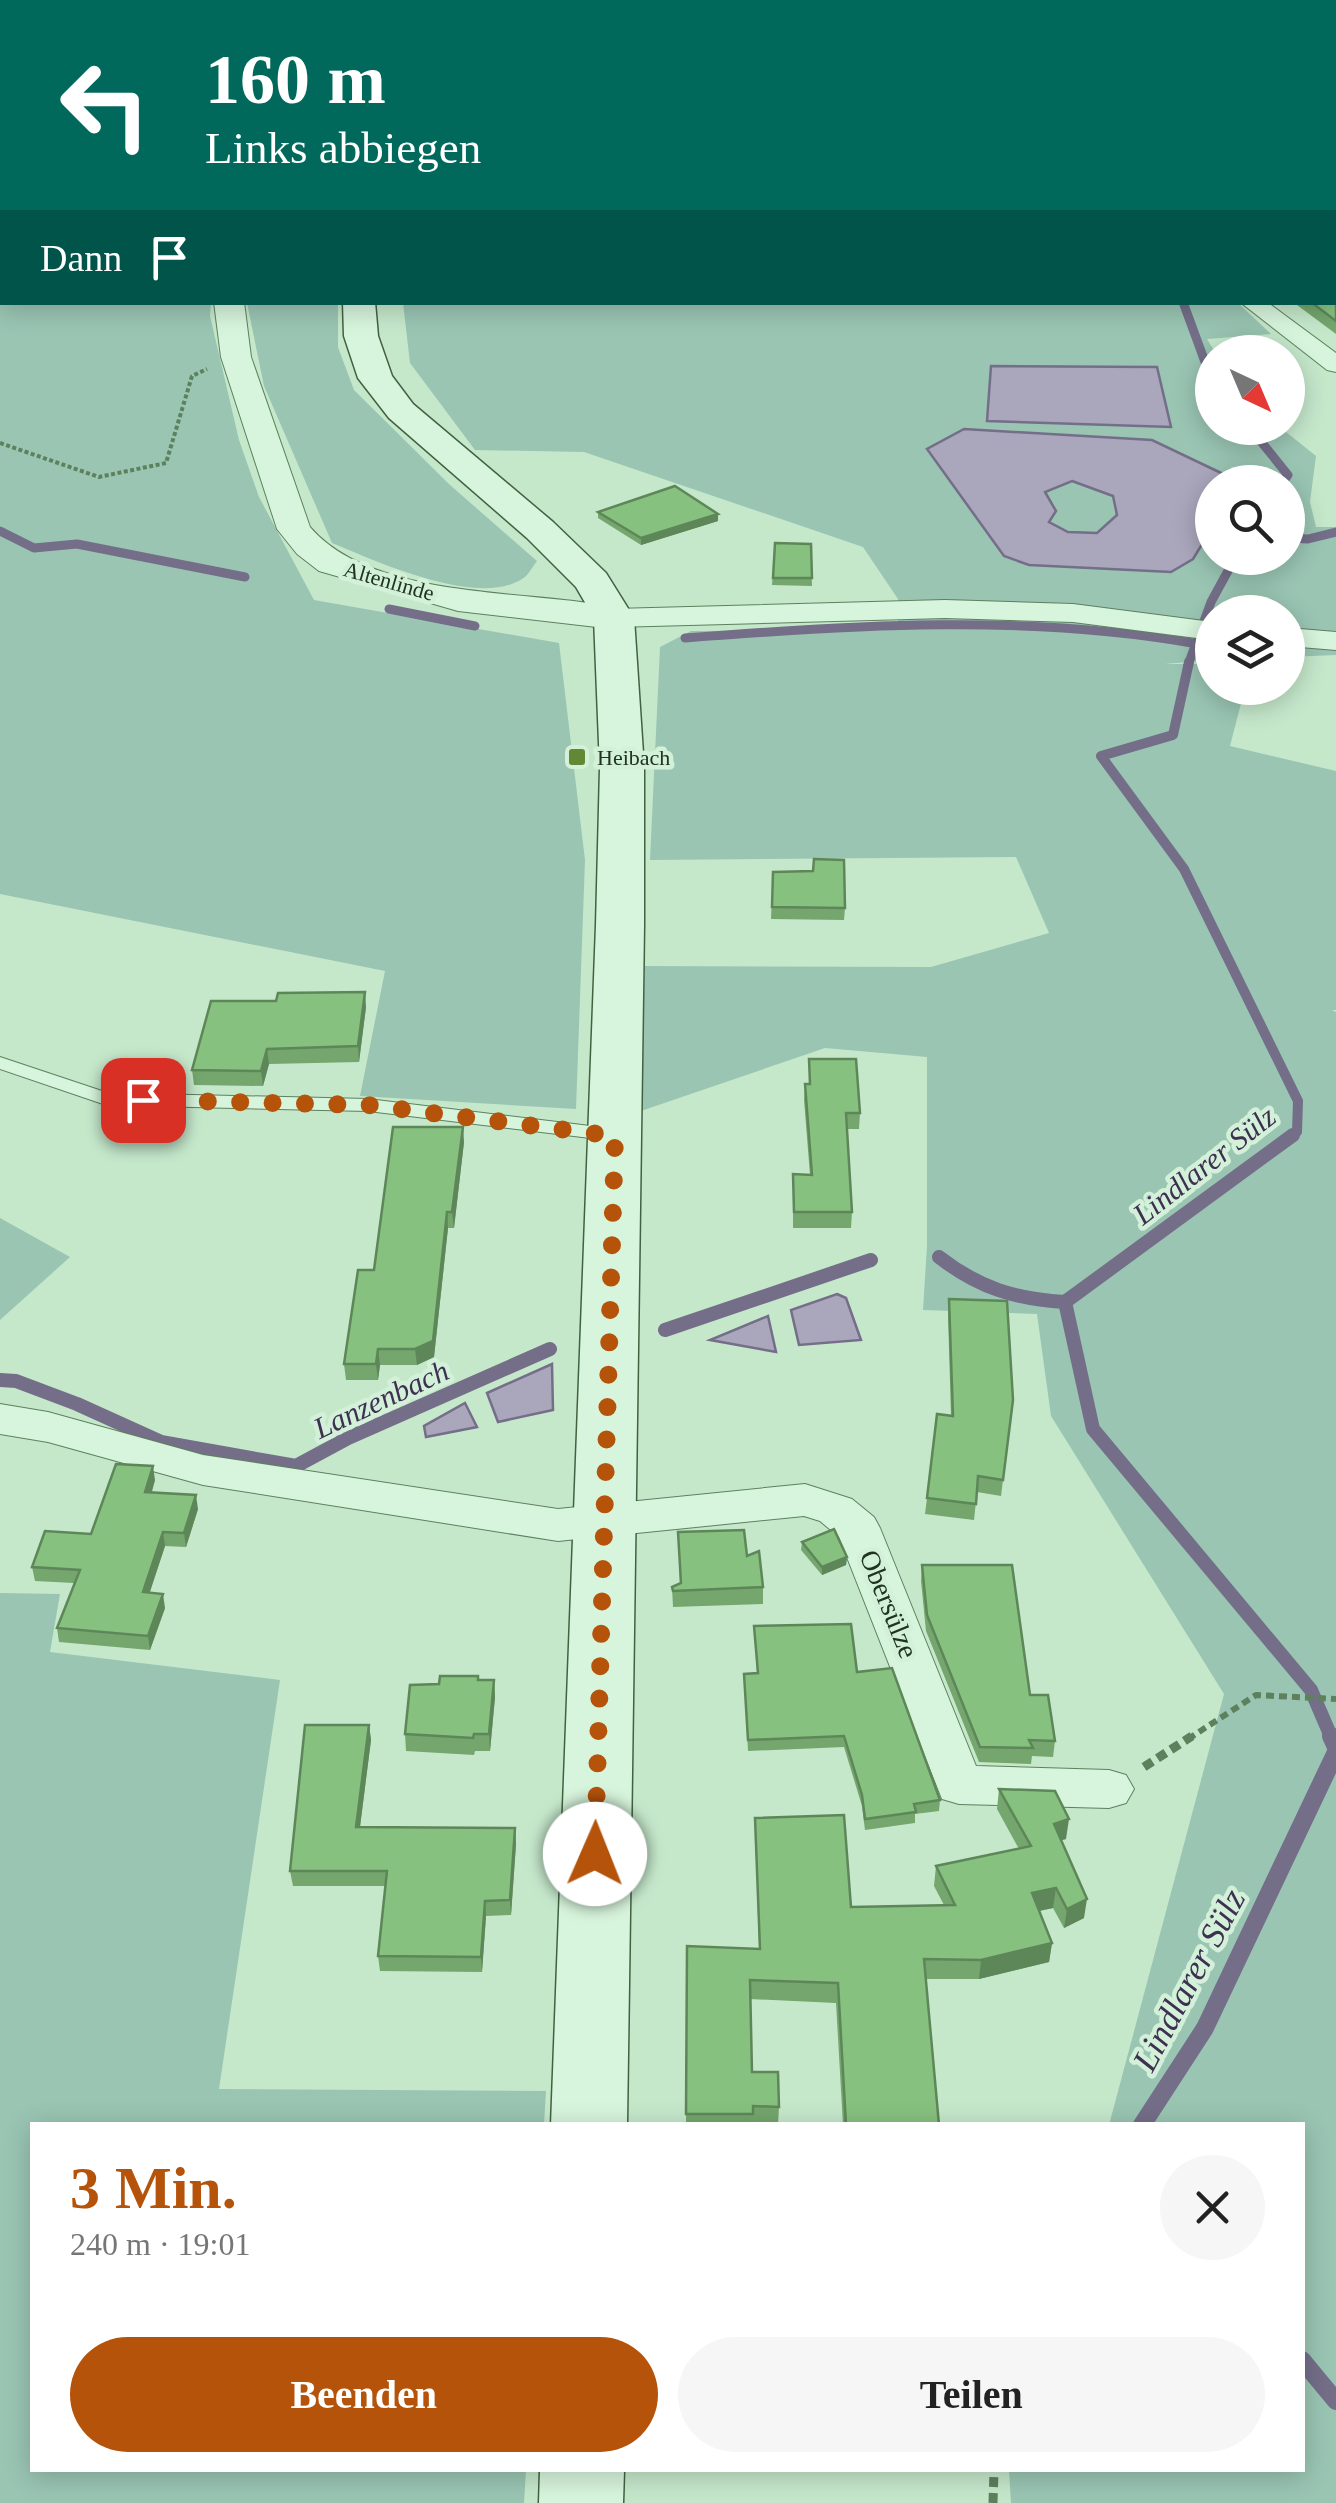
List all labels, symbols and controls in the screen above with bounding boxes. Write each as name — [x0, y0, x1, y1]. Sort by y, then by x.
icon: left — [40, 40, 170, 170]
text: 160 m — [205, 41, 386, 118]
text: Links abbiegen — [205, 123, 481, 173]
icon: arrive — [142, 230, 197, 285]
text: Dann — [40, 237, 122, 279]
north arrow — [1195, 335, 1305, 445]
map controls — [1195, 335, 1305, 705]
button: search — [1195, 465, 1305, 575]
street label: Altenlinde — [341, 556, 437, 606]
button: layers — [1195, 595, 1305, 705]
place label: Heibach — [597, 745, 670, 770]
marker: Heibach — [566, 746, 588, 768]
pin — [101, 1058, 186, 1143]
icon: arrive — [116, 1073, 171, 1128]
water label: Lindlarer Sülz — [1126, 1099, 1282, 1231]
water label: Lanzenbach — [307, 1353, 454, 1445]
street label: Obersülze — [853, 1546, 925, 1662]
position arrow — [543, 1802, 647, 1906]
water label: Lindlarer Sülz — [1124, 1882, 1253, 2078]
text: 3 Min. — [70, 2155, 237, 2221]
button: close — [1160, 2155, 1265, 2260]
text: 240 m · 19:01 — [70, 2226, 250, 2262]
button: Beenden — [70, 2337, 658, 2452]
button: Teilen — [678, 2337, 1265, 2452]

